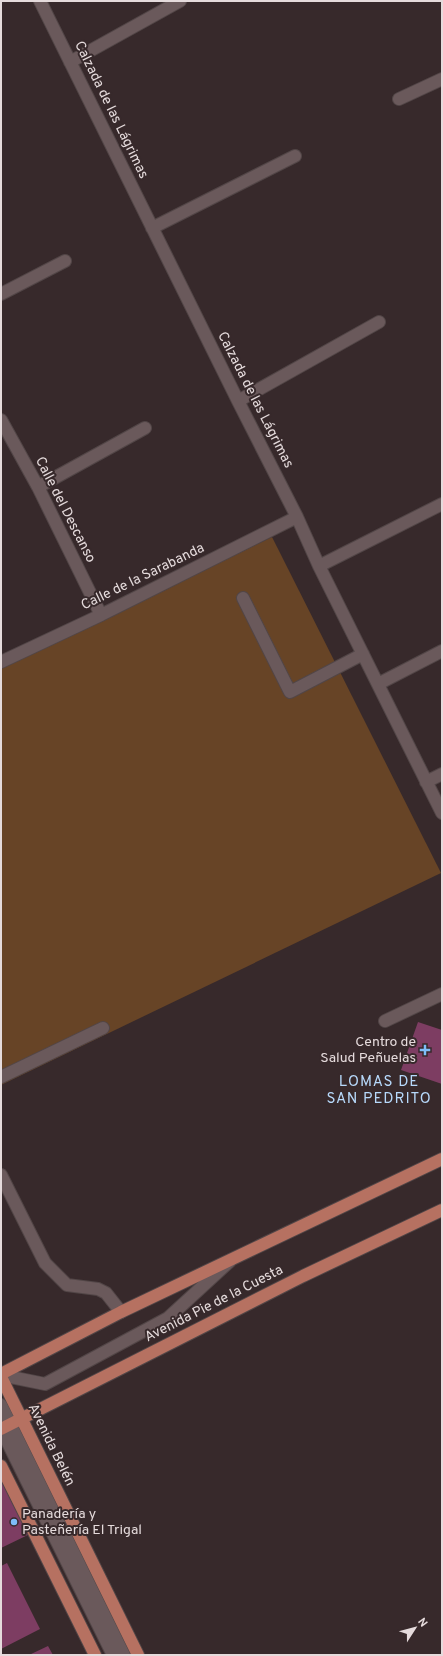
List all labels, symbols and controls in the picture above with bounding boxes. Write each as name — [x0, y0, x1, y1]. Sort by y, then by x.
street label: Calzada de las Lágrimas — [70, 39, 152, 181]
street label: Calzada de las Lágrimas — [213, 329, 297, 471]
street label: Calle del Descanso — [31, 454, 99, 566]
street label: Calle de la Sarabanda — [79, 540, 207, 614]
place label: Centro de Salud Peñuelas — [320, 1034, 416, 1067]
marker: Centro de Salud Peñuelas — [419, 1044, 431, 1056]
district label: LOMAS DE SAN PEDRITO — [326, 1073, 432, 1109]
street label: Avenida Pie de la Cuesta — [142, 1262, 286, 1346]
street label: Avenida Belén — [24, 1401, 78, 1489]
place label: Panadería y Pasteñería El Trigal — [22, 1506, 142, 1539]
marker: Panadería y Pasteñería El Trigal — [9, 1517, 19, 1527]
north arrow — [395, 1608, 435, 1648]
text: N — [414, 1615, 430, 1630]

